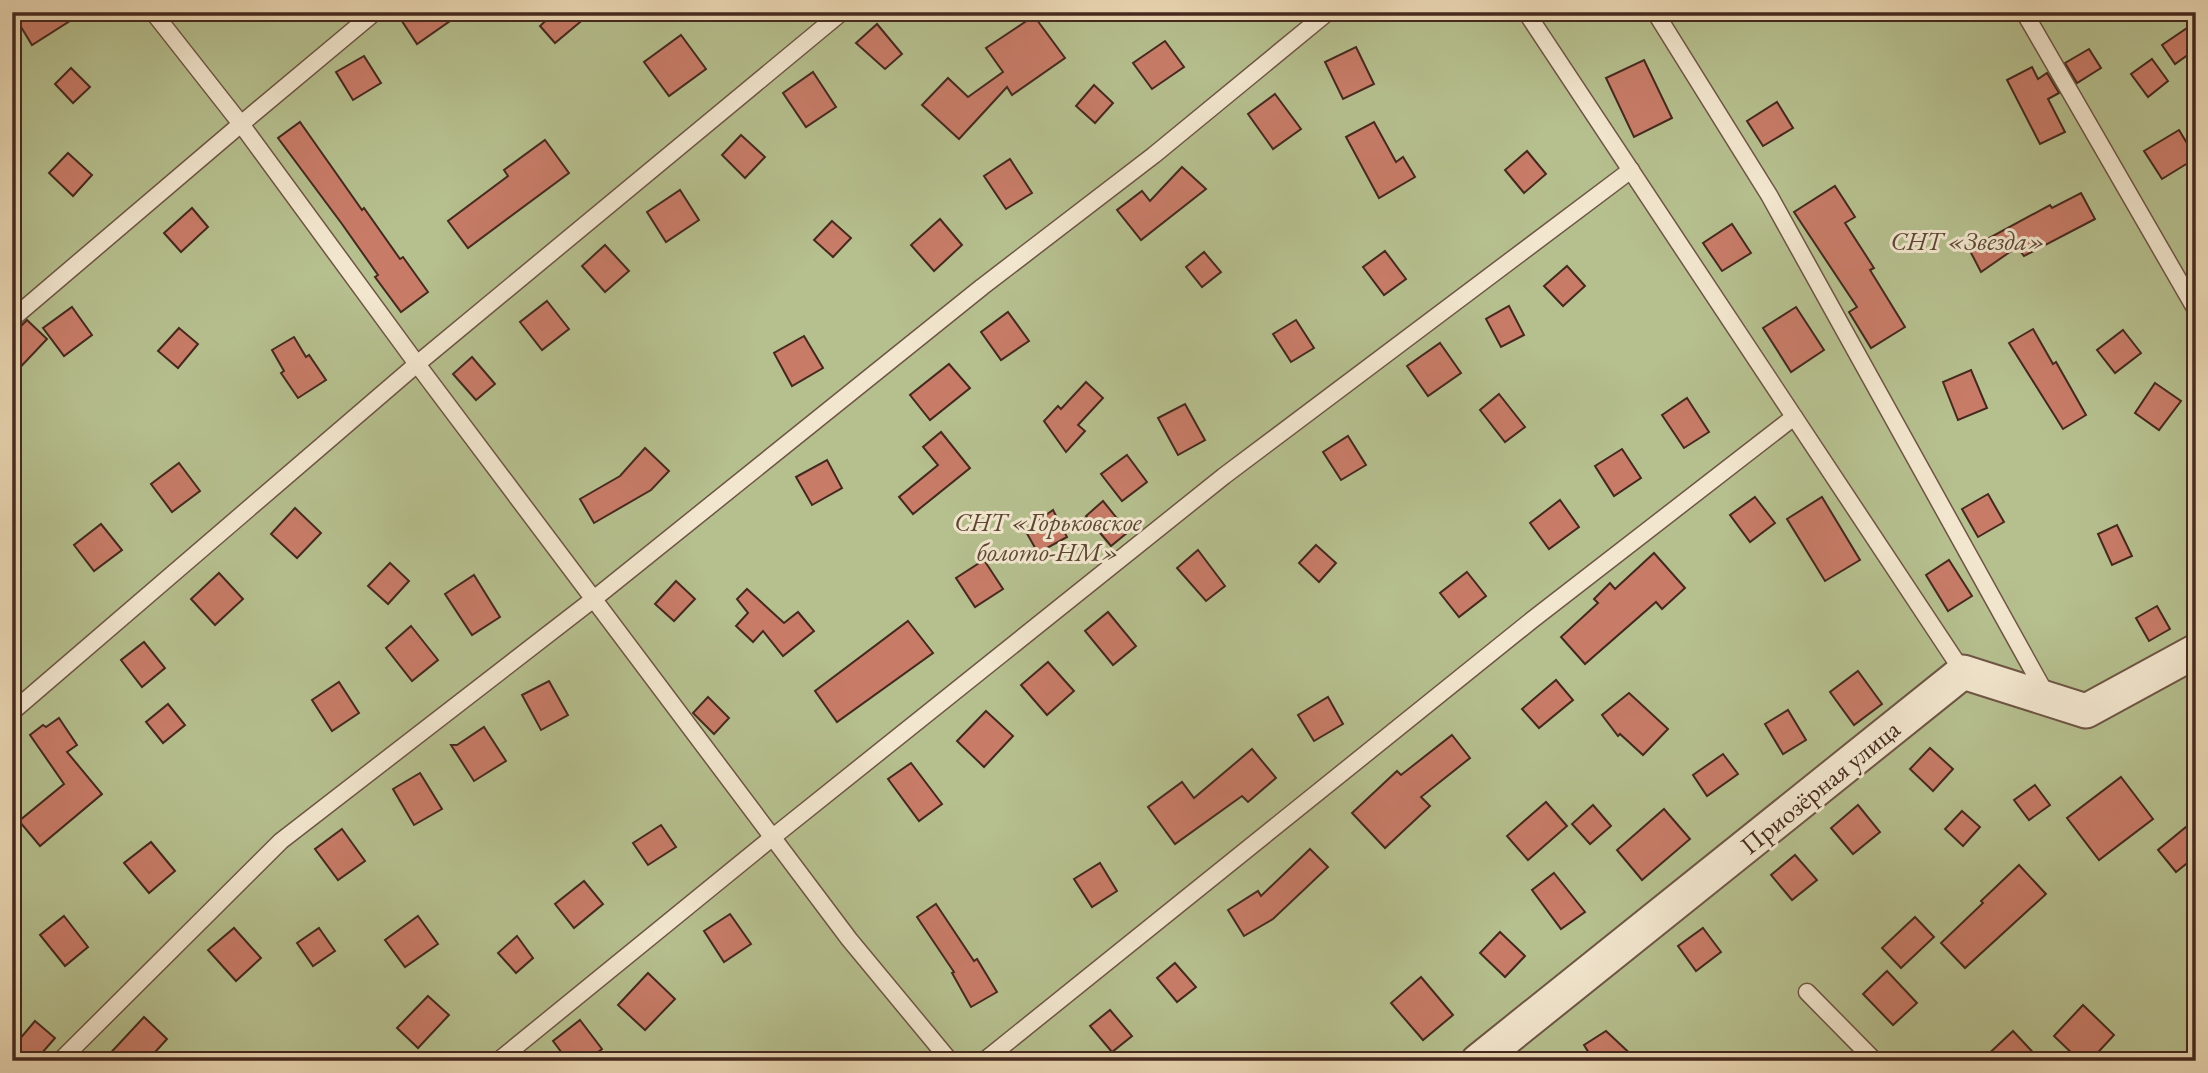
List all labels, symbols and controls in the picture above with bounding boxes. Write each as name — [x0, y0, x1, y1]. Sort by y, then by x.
park label: СНТ «Звезда» — [1890, 224, 2046, 258]
park label: СНТ «Горьковское болото-НМ» — [954, 505, 1143, 569]
street label: Приозёрная улица — [1733, 712, 1907, 862]

